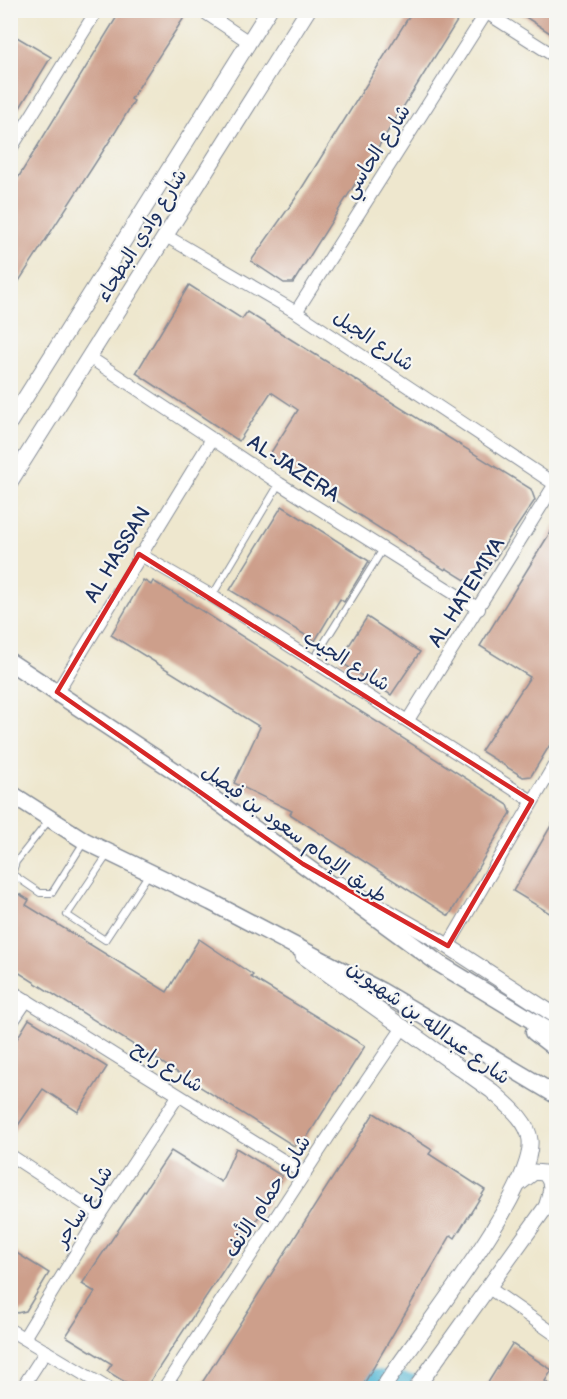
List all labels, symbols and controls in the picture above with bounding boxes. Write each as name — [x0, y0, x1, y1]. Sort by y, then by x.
street label: شارع الحاسي — [338, 100, 420, 206]
street label: شارع وادي البطحاء — [91, 165, 194, 308]
street label: شارع الجيل — [328, 305, 418, 377]
street label: AL-JAZERA — [243, 430, 345, 508]
street label: AL HASSAN — [80, 502, 156, 607]
street label: AL HATEMIYA — [424, 533, 510, 652]
street label: شارع الجيب — [298, 625, 394, 698]
street label: طريق الإمام سعود بن فيصل — [196, 759, 392, 911]
street label: شارع عبدالله بن شهيوين — [342, 956, 515, 1091]
street label: شارع رابح — [127, 1036, 208, 1099]
street label: شارع حمام الأنف — [218, 1130, 318, 1263]
street label: شارع ساجر — [48, 1161, 119, 1254]

